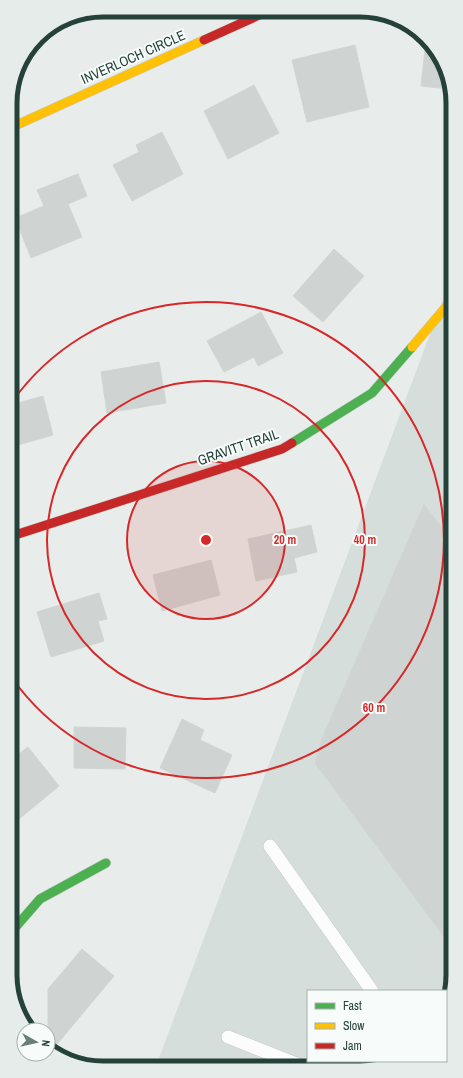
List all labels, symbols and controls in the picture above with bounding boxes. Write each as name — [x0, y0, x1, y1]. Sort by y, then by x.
street label: INVERLOCH CIRCLE — [78, 26, 188, 88]
street label: GRAVITT TRAIL — [195, 425, 281, 469]
text: 20 m — [274, 532, 296, 548]
text: 40 m — [354, 532, 376, 548]
centre of rings — [199, 533, 213, 547]
text: 60 m — [363, 700, 385, 716]
legend — [307, 990, 447, 1062]
text: Fast — [343, 998, 362, 1014]
text: Slow — [343, 1018, 365, 1034]
north arrow — [16, 1022, 56, 1062]
text: Jam — [343, 1038, 362, 1054]
text: N — [39, 1039, 53, 1048]

